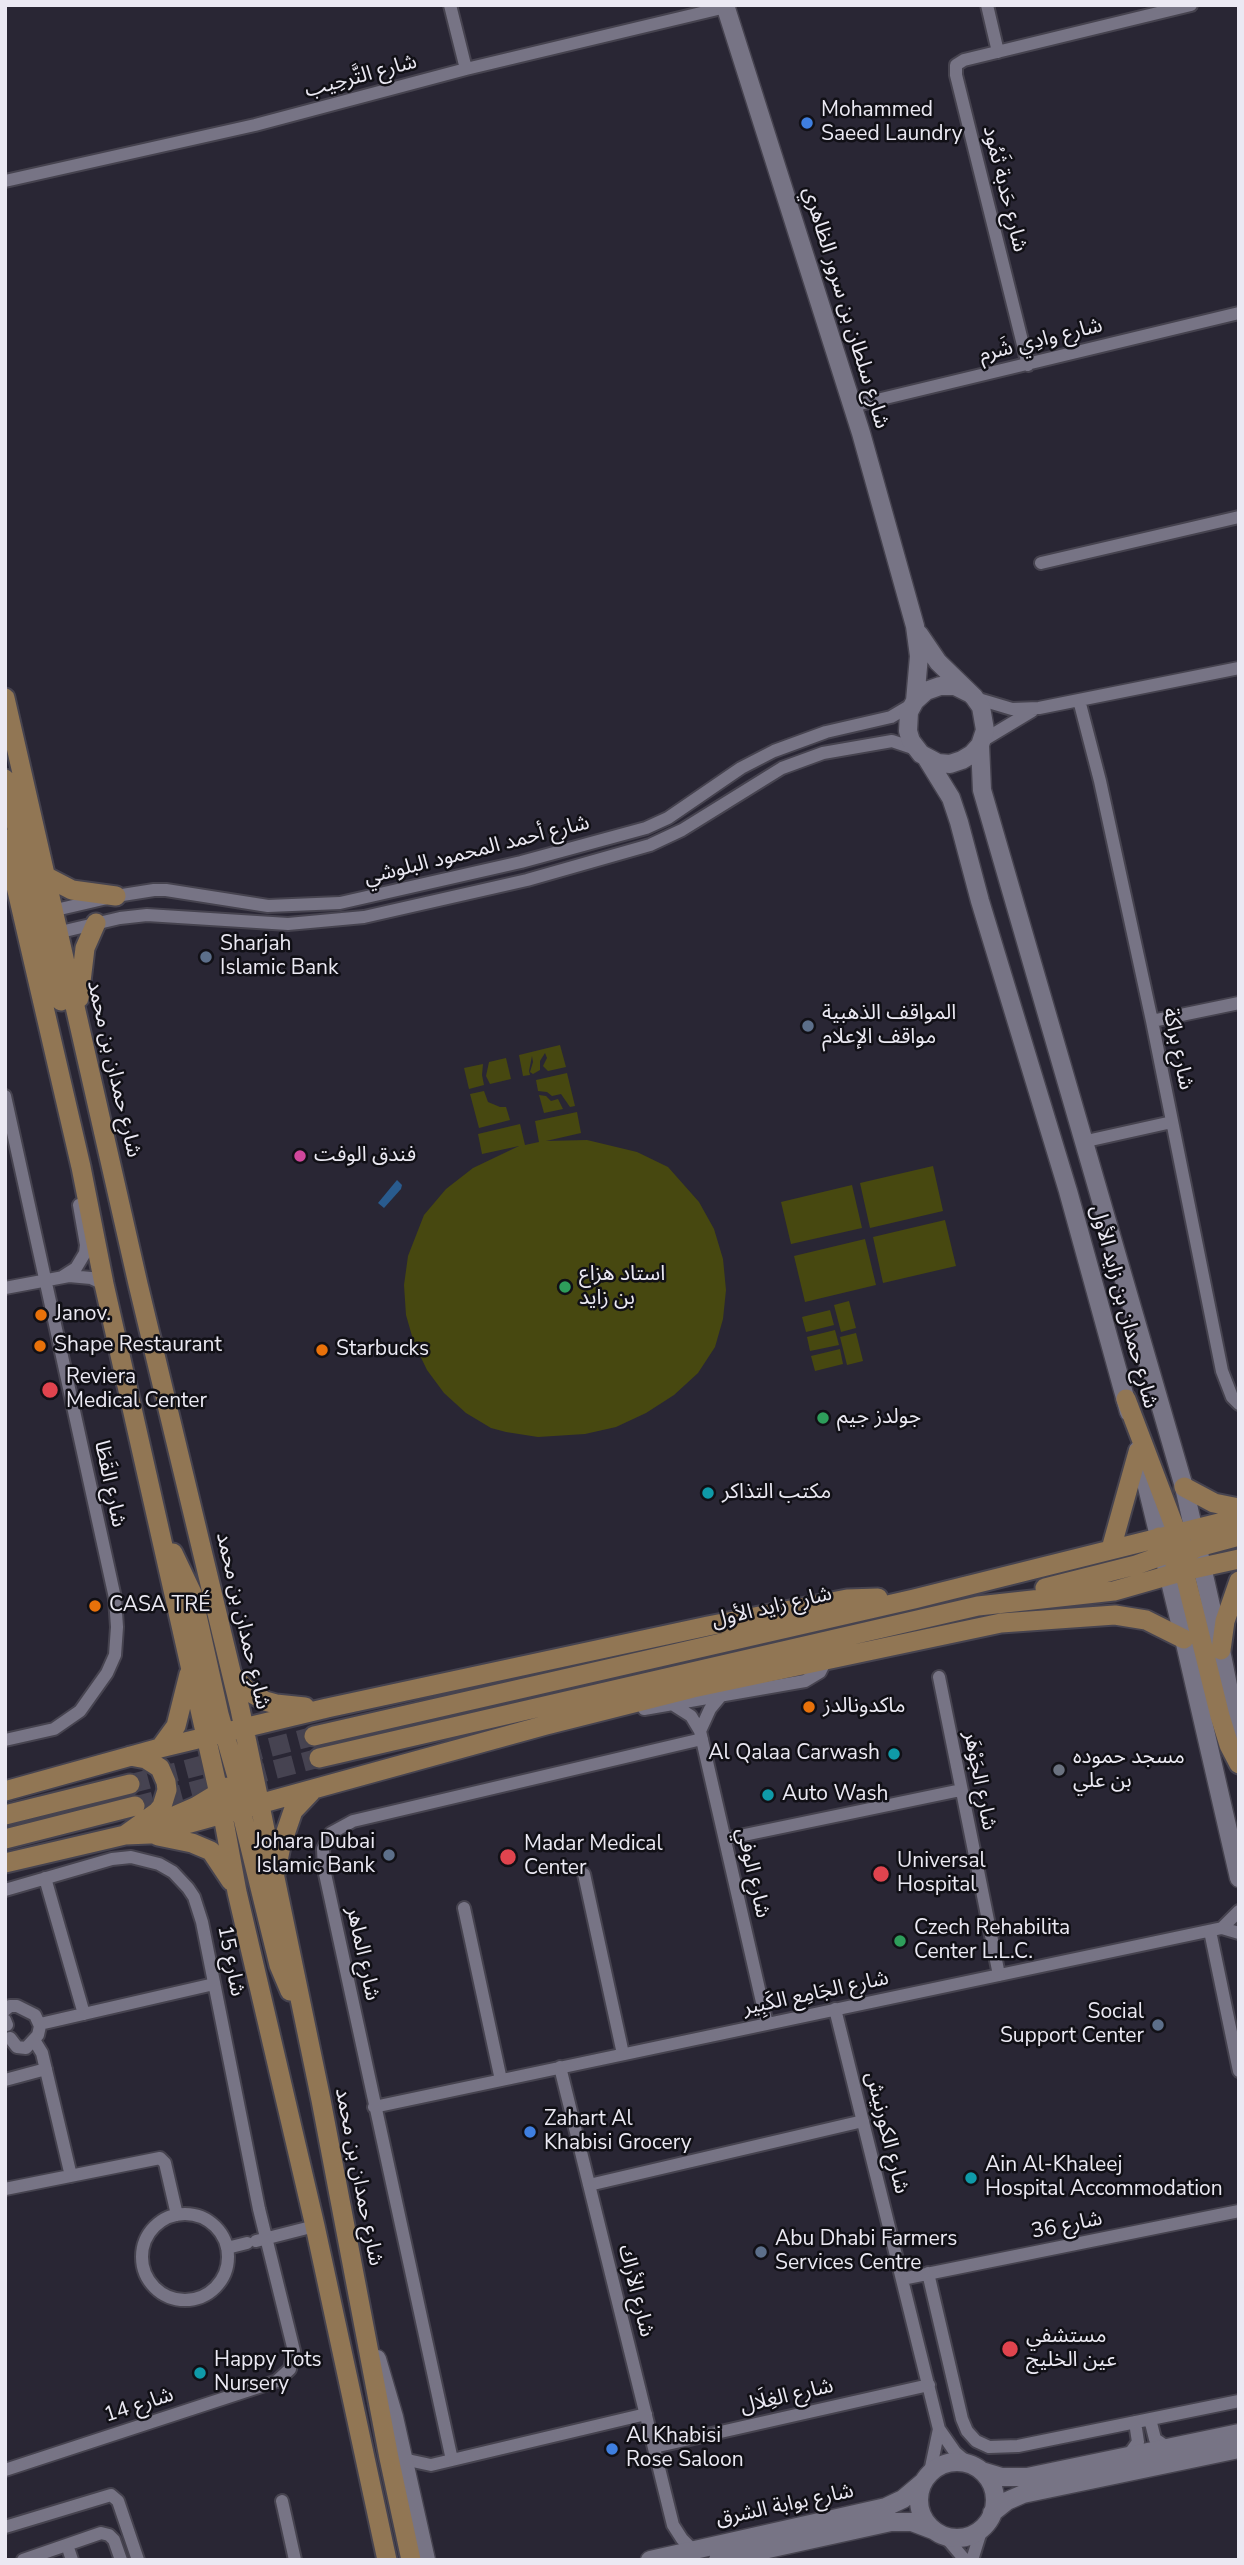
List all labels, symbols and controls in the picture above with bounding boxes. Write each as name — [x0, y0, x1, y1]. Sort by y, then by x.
street label: شارع التَّرحِيب — [302, 50, 420, 104]
place label: Mohammed Saeed Laundry — [821, 98, 962, 148]
marker: Mohammed Saeed Laundry — [799, 115, 815, 131]
street label: شارع حَدبة ثَمُود — [976, 123, 1032, 255]
street label: شارع سلطان بن سرور الظاهري — [796, 184, 894, 432]
street label: شارع وادِي شَرم — [977, 314, 1105, 368]
street label: شارع أحمد المحمود البلوشي — [362, 811, 592, 891]
place label: Sharjah Islamic Bank — [220, 932, 339, 982]
marker: Sharjah Islamic Bank — [198, 949, 214, 965]
street label: شارع حمدان بن محمد — [80, 978, 146, 1160]
place label: المواقف الذهبية مواقف الإعلام — [822, 1001, 956, 1051]
street label: شارع براكة — [1156, 1005, 1198, 1093]
marker: المواقف الذهبية مواقف الإعلام — [800, 1018, 816, 1034]
place label: فندق الوفت — [314, 1143, 416, 1169]
marker: فندق الوفت — [292, 1148, 308, 1164]
street label: شارع حمدان بن زايد الأول — [1084, 1203, 1162, 1411]
place label: استاد هزاع بن زايد — [579, 1262, 665, 1312]
marker: استاد هزاع بن زايد — [557, 1279, 573, 1295]
place label: Janov. — [55, 1302, 111, 1328]
marker: Janov. — [33, 1307, 49, 1323]
place label: Shape Restaurant — [54, 1333, 222, 1359]
place label: Starbucks — [336, 1337, 429, 1363]
marker: Shape Restaurant — [32, 1338, 48, 1354]
marker: Starbucks — [314, 1342, 330, 1358]
place label: Reviera Medical Center — [66, 1365, 207, 1415]
marker: Reviera Medical Center — [40, 1380, 60, 1400]
place label: جولدز جيم — [837, 1405, 921, 1431]
marker: جولدز جيم — [815, 1410, 831, 1426]
street label: شارع القَطَا — [88, 1438, 130, 1530]
place label: مكتب التذاكر — [722, 1480, 831, 1506]
marker: مكتب التذاكر — [700, 1485, 716, 1501]
street label: شارع حمدان بن محمد — [209, 1530, 275, 1712]
street label: شارع زايد الأول — [709, 1582, 835, 1634]
place label: CASA TRÉ — [109, 1593, 210, 1619]
marker: CASA TRÉ — [87, 1598, 103, 1614]
place label: ماكدونالدز — [823, 1694, 905, 1720]
marker: ماكدونالدز — [801, 1699, 817, 1715]
street label: شارع الجَوْهَر — [957, 1729, 1001, 1833]
place label: Al Qalaa Carwash — [708, 1741, 880, 1767]
place label: مسجد حموده بن علي — [1073, 1745, 1185, 1795]
marker: Al Qalaa Carwash — [886, 1746, 902, 1762]
marker: مسجد حموده بن علي — [1051, 1762, 1067, 1778]
place label: Auto Wash — [782, 1782, 888, 1808]
marker: Auto Wash — [760, 1787, 776, 1803]
street label: شارع الوفي — [729, 1826, 775, 1920]
place label: Johara Dubai Islamic Bank — [254, 1830, 375, 1880]
place label: Madar Medical Center — [524, 1832, 663, 1882]
marker: Johara Dubai Islamic Bank — [381, 1847, 397, 1863]
marker: Madar Medical Center — [498, 1847, 518, 1867]
place label: Universal Hospital — [897, 1849, 986, 1899]
marker: Universal Hospital — [871, 1864, 891, 1884]
street label: شارع الماهر — [340, 1905, 384, 2003]
place label: Czech Rehabilita Center L.L.C. — [914, 1916, 1070, 1966]
street label: شارع 15 — [211, 1923, 249, 1999]
marker: Czech Rehabilita Center L.L.C. — [892, 1933, 908, 1949]
street label: شارع الجَامِع الكَبِير — [741, 1966, 891, 2022]
place label: Social Support Center — [1000, 2000, 1144, 2050]
marker: Social Support Center — [1150, 2017, 1166, 2033]
street label: شارع الكورنيش — [859, 2070, 913, 2196]
street label: شارع حمدان بن محمد — [328, 2086, 388, 2268]
place label: Zahart Al Khabisi Grocery — [544, 2107, 692, 2157]
marker: Zahart Al Khabisi Grocery — [522, 2124, 538, 2140]
place label: Ain Al-Khaleej Hospital Accommodation — [985, 2153, 1223, 2203]
marker: Ain Al-Khaleej Hospital Accommodation — [963, 2170, 979, 2186]
street label: شارع 36 — [1029, 2207, 1105, 2245]
place label: Abu Dhabi Farmers Services Centre — [775, 2227, 957, 2277]
street label: شارع الأراك — [611, 2242, 659, 2340]
marker: Abu Dhabi Farmers Services Centre — [753, 2244, 769, 2260]
place label: مستشفي عين الخليج — [1026, 2324, 1117, 2374]
marker: مستشفي عين الخليج — [1000, 2339, 1020, 2359]
place label: Happy Tots Nursery — [214, 2348, 322, 2398]
marker: Happy Tots Nursery — [192, 2365, 208, 2381]
street label: شارع الغِلَال — [738, 2374, 836, 2420]
street label: شارع 14 — [101, 2383, 177, 2429]
place label: Al Khabisi Rose Saloon — [626, 2424, 744, 2474]
marker: Al Khabisi Rose Saloon — [604, 2441, 620, 2457]
street label: شارع بوابة الشرق — [714, 2479, 856, 2533]

